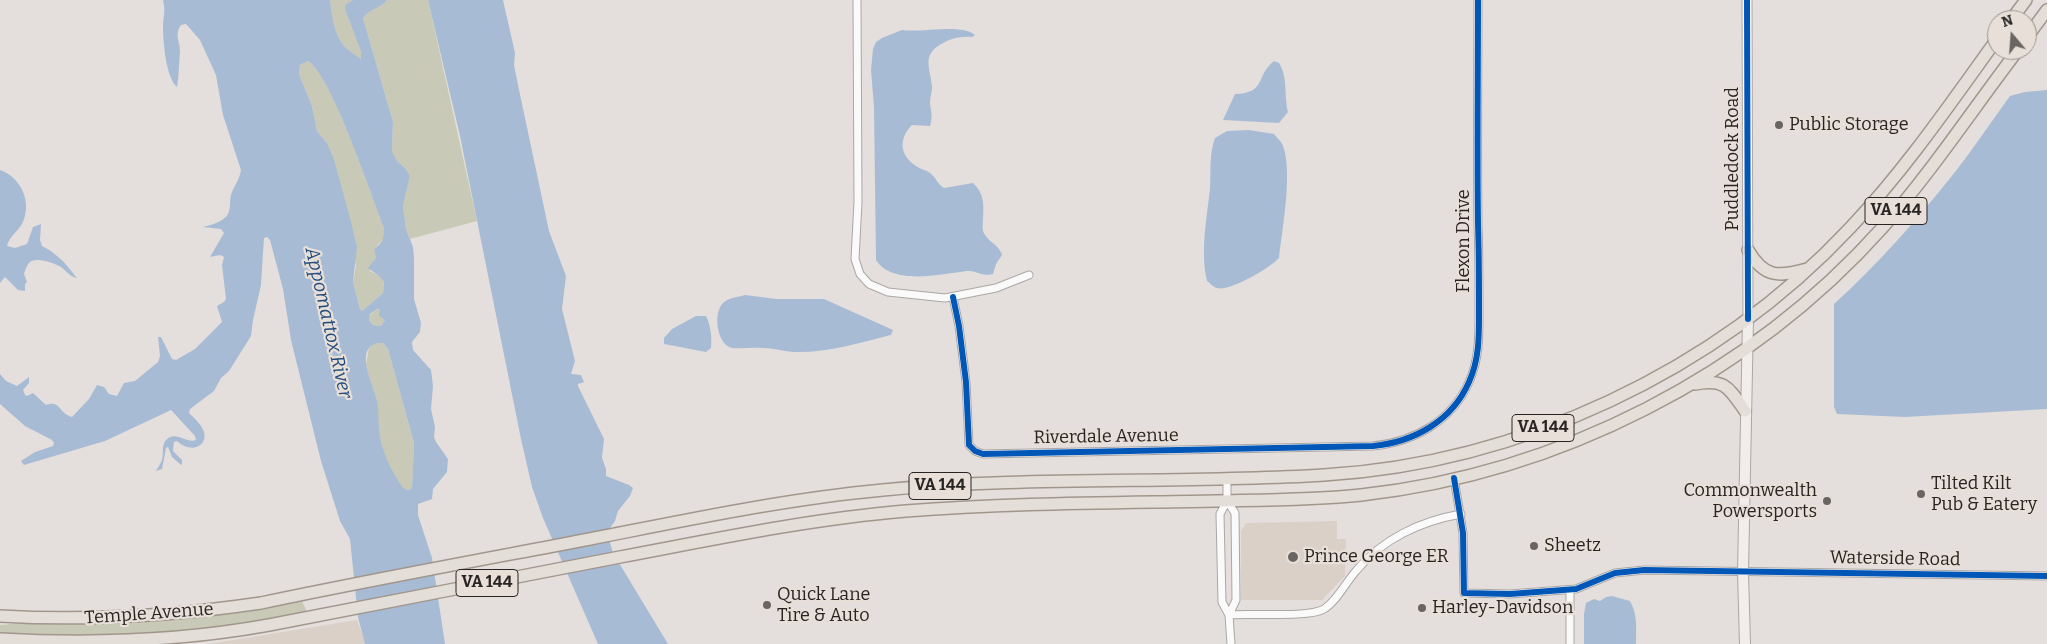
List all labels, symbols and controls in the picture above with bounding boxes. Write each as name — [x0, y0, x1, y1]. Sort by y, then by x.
north arrow — [1987, 10, 2037, 60]
text: N — [2000, 11, 2015, 31]
street label: Puddledock Road — [1722, 87, 1744, 231]
place label: Public Storage — [1789, 114, 1909, 136]
marker: Public Storage — [1773, 119, 1785, 131]
street label: Flexon Drive — [1453, 189, 1475, 293]
road number: VA 144 — [1865, 198, 1927, 225]
water label: Appomattox River — [300, 245, 356, 401]
road number: VA 144 — [1512, 414, 1574, 442]
street label: Riverdale Avenue — [1033, 425, 1179, 449]
road number: VA 144 — [909, 472, 971, 500]
place label: Tilted Kilt Pub & Eatery — [1931, 473, 2037, 516]
place label: Commonwealth Powersports — [1683, 480, 1817, 522]
marker: Tilted Kilt Pub & Eatery — [1915, 488, 1927, 500]
marker: Commonwealth Powersports — [1821, 495, 1833, 507]
place label: Sheetz — [1544, 535, 1601, 557]
marker: Sheetz — [1528, 540, 1540, 552]
place label: Prince George ER — [1304, 546, 1449, 568]
street label: Waterside Road — [1829, 547, 1961, 571]
marker: Prince George ER — [1286, 550, 1300, 564]
road number: VA 144 — [456, 570, 518, 596]
place label: Quick Lane Tire & Auto — [777, 584, 870, 626]
place label: Harley-Davidson — [1432, 597, 1573, 619]
street label: Temple Avenue — [84, 599, 214, 629]
marker: Quick Lane Tire & Auto — [761, 599, 773, 611]
marker: Harley-Davidson — [1416, 602, 1428, 614]

